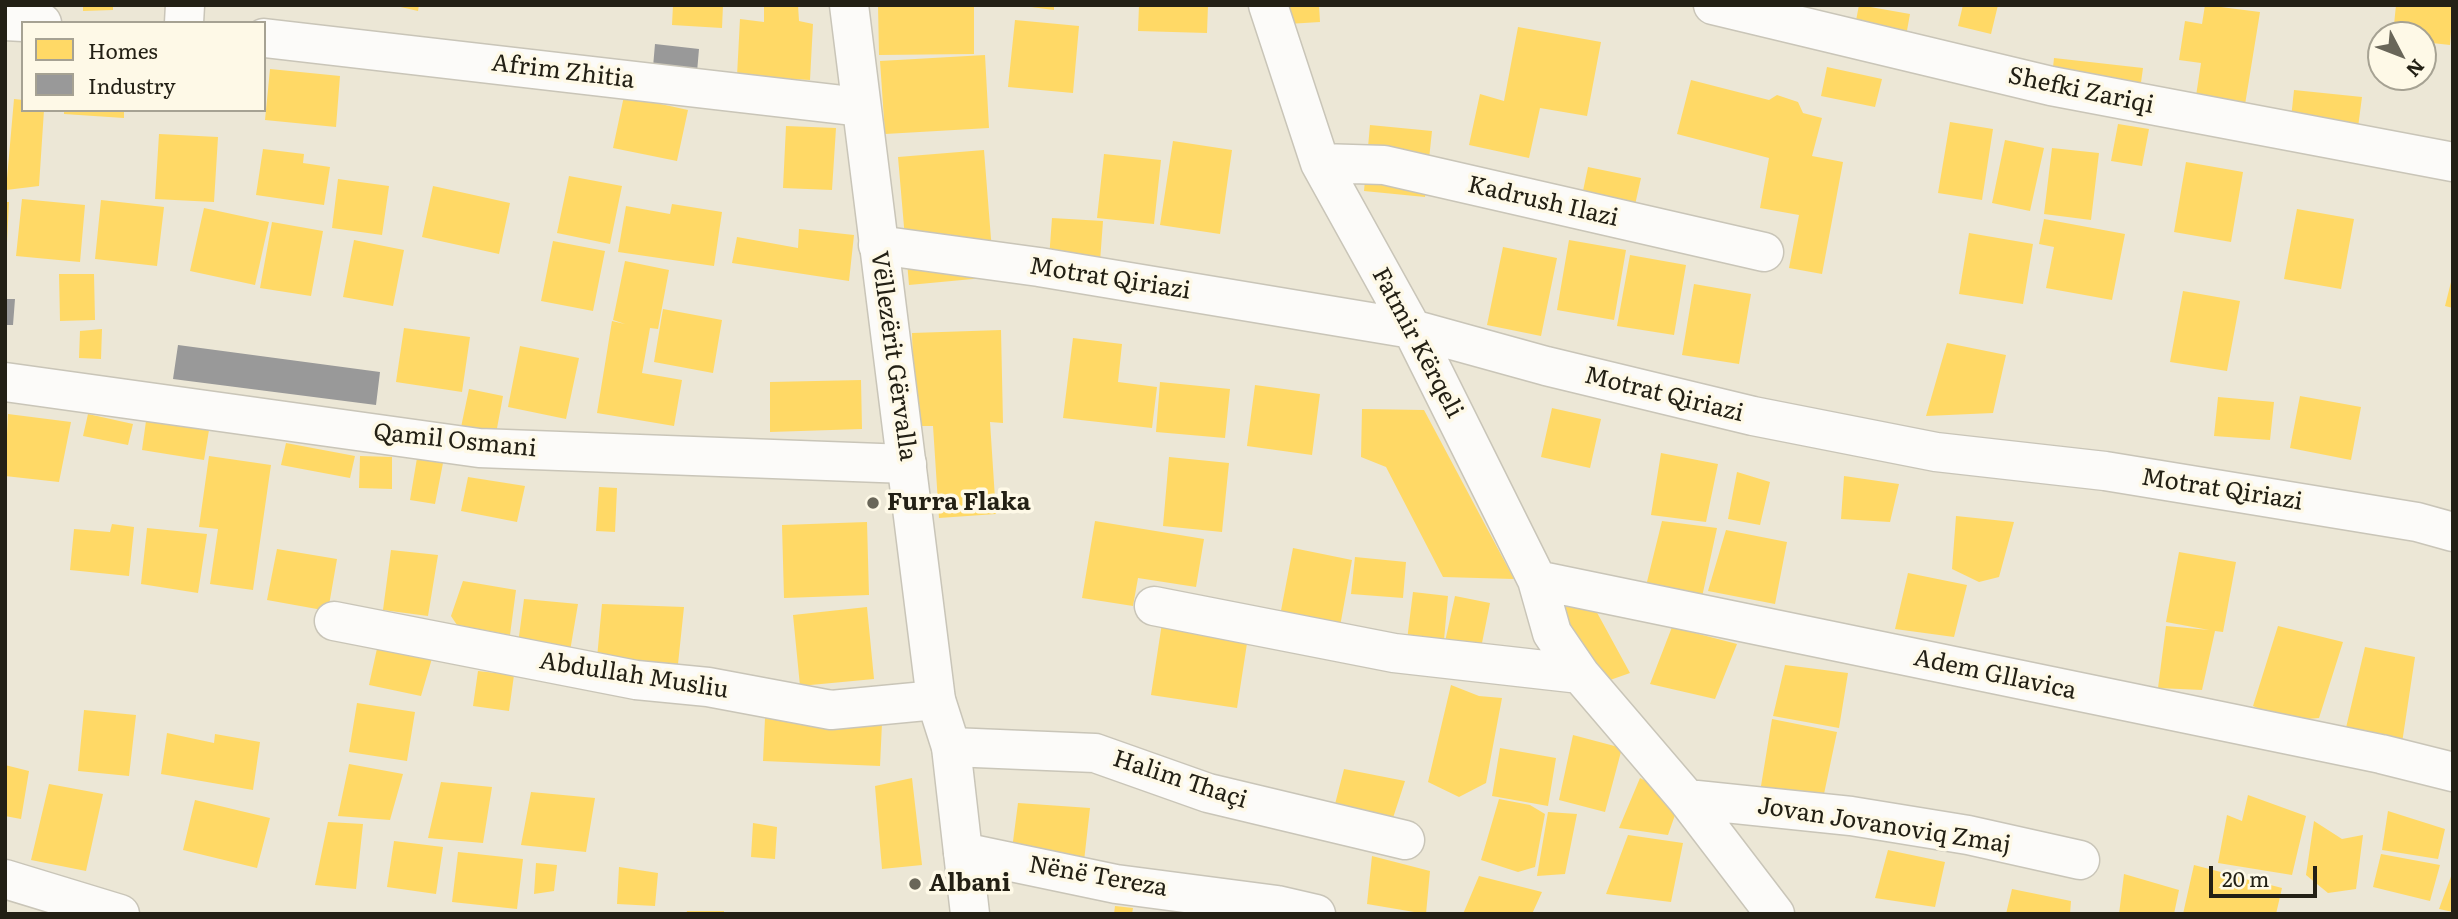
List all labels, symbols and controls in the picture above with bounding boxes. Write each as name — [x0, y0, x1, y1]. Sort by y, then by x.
legend — [21, 21, 266, 112]
north arrow — [2367, 21, 2437, 91]
text: Homes — [88, 34, 158, 65]
street label: Afrim Zhitia — [490, 49, 636, 95]
text: N — [2400, 53, 2432, 84]
street label: Shefki Zariqi — [2006, 62, 2156, 120]
text: Industry — [88, 69, 176, 100]
street label: Kadrush Ilazi — [1465, 171, 1621, 233]
street label: Vëllezërit Gërvalla — [864, 249, 922, 463]
street label: Motrat Qiriazi — [1027, 252, 1193, 306]
street label: Fatmir Kërqeli — [1365, 263, 1469, 423]
street label: Motrat Qiriazi — [1582, 361, 1746, 429]
street label: Qamil Osmani — [372, 418, 538, 464]
street label: Motrat Qiriazi — [2139, 463, 2305, 517]
place label: Furra Flaka — [887, 489, 1031, 517]
marker: Furra Flaka — [865, 495, 881, 511]
street label: Adem Gllavica — [1911, 644, 2079, 706]
street label: Abdullah Musliu — [537, 647, 731, 705]
street label: Halim Thaçi — [1109, 745, 1251, 815]
street label: Jovan Jovanoviq Zmaj — [1755, 792, 2013, 860]
street label: Nënë Tereza — [1026, 851, 1170, 903]
scale bar — [2213, 852, 2322, 896]
text: 20 m — [2222, 862, 2269, 893]
place label: Albani — [929, 870, 1010, 898]
marker: Albani — [907, 876, 923, 892]

